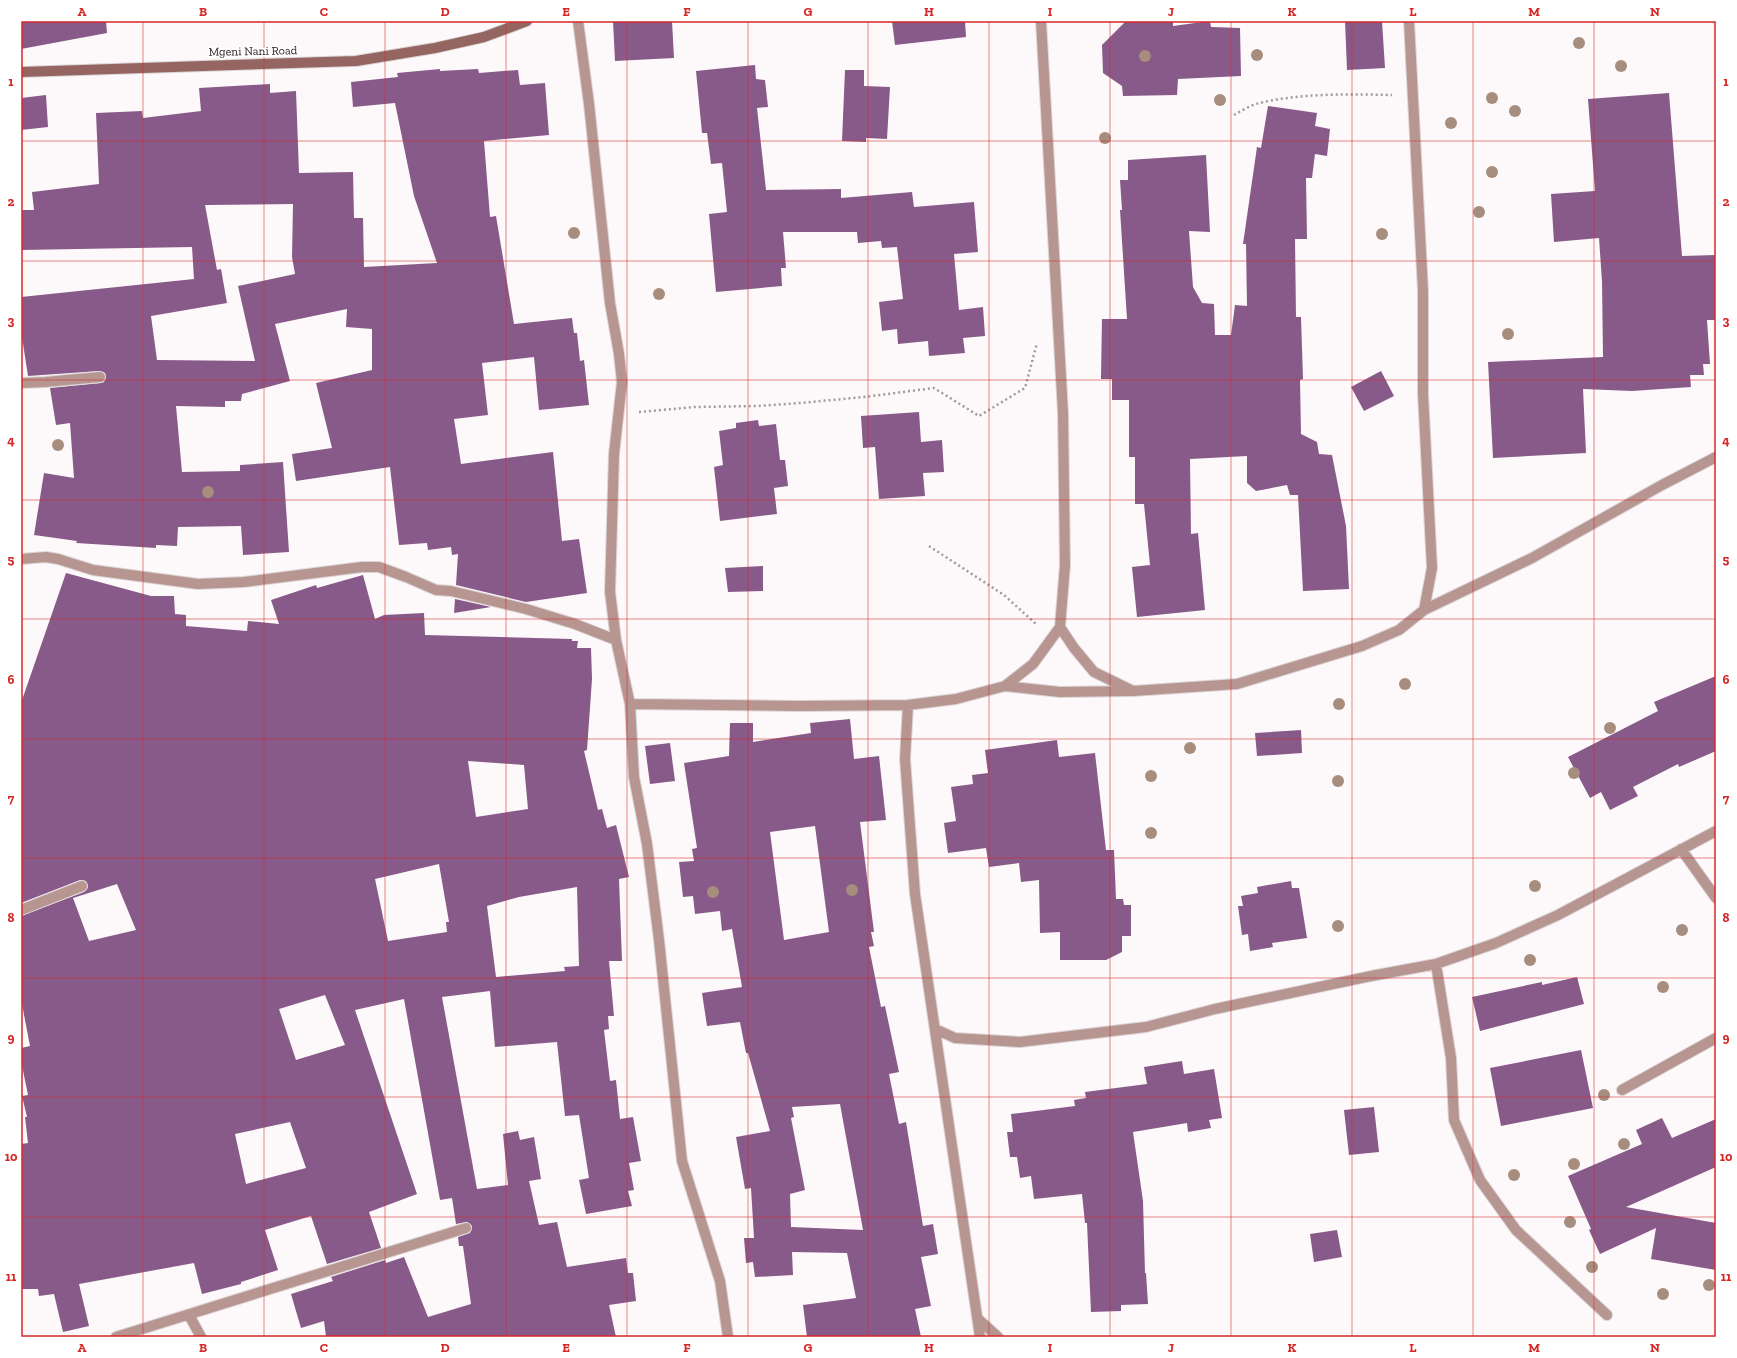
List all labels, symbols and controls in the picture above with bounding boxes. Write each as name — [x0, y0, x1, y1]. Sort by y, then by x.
text: A — [78, 4, 87, 19]
text: B — [199, 4, 207, 19]
text: C — [320, 4, 328, 19]
text: D — [440, 4, 450, 19]
text: E — [562, 4, 570, 19]
text: F — [683, 4, 691, 19]
text: G — [804, 4, 813, 19]
text: H — [924, 4, 934, 19]
text: I — [1048, 4, 1053, 19]
text: J — [1168, 4, 1174, 19]
text: K — [1288, 4, 1297, 19]
text: L — [1409, 4, 1417, 19]
text: M — [1528, 4, 1540, 19]
text: N — [1650, 4, 1660, 19]
street label: Mgeni Nani Road — [209, 43, 298, 59]
text: 1 — [8, 74, 14, 89]
text: 1 — [1723, 74, 1729, 89]
text: 2 — [8, 194, 15, 209]
text: 2 — [1723, 194, 1730, 209]
text: 3 — [8, 313, 15, 328]
text: 3 — [1723, 313, 1730, 328]
text: 4 — [7, 433, 15, 448]
text: 4 — [1722, 433, 1730, 448]
text: 5 — [8, 552, 15, 567]
text: 5 — [1723, 552, 1730, 567]
text: 6 — [8, 672, 15, 687]
text: 6 — [1723, 672, 1730, 687]
text: 7 — [8, 791, 15, 806]
text: 7 — [1723, 791, 1730, 806]
text: 8 — [7, 910, 15, 925]
text: 8 — [1722, 910, 1730, 925]
text: 9 — [8, 1030, 15, 1045]
text: 9 — [1723, 1030, 1730, 1045]
text: 10 — [5, 1149, 18, 1164]
text: 10 — [1720, 1149, 1733, 1164]
text: 11 — [6, 1269, 17, 1284]
text: 11 — [1721, 1269, 1732, 1284]
text: A — [78, 1340, 87, 1355]
text: B — [199, 1340, 207, 1355]
text: C — [320, 1340, 328, 1355]
text: D — [440, 1340, 450, 1355]
text: E — [562, 1340, 570, 1355]
text: F — [683, 1340, 691, 1355]
text: G — [804, 1340, 813, 1355]
text: H — [924, 1340, 934, 1355]
text: I — [1048, 1340, 1053, 1355]
text: J — [1168, 1340, 1174, 1355]
text: K — [1288, 1340, 1297, 1355]
text: L — [1409, 1340, 1417, 1355]
text: M — [1528, 1340, 1540, 1355]
text: N — [1650, 1340, 1660, 1355]

